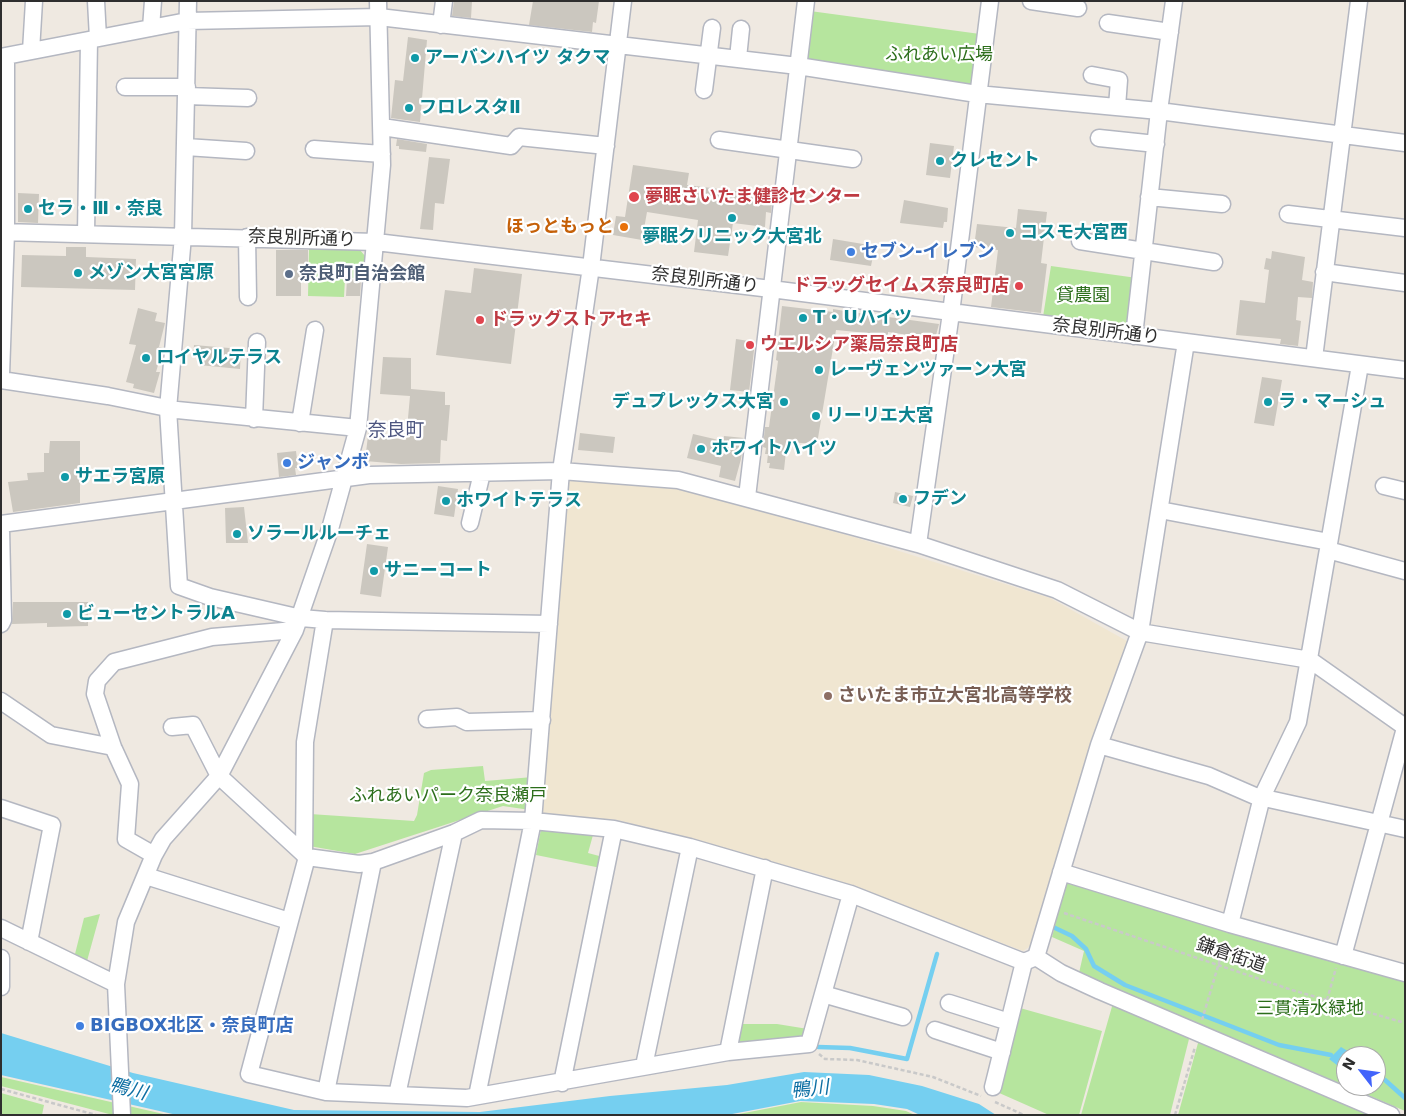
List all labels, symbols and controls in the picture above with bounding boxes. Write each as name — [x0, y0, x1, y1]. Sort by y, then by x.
park label: ふれあい広場 — [885, 44, 993, 66]
place label: アーバンハイツ タクマ — [425, 47, 610, 69]
marker: アーバンハイツ タクマ — [409, 52, 421, 64]
place label: フロレスタⅡ — [419, 97, 521, 119]
marker: フロレスタⅡ — [403, 102, 415, 114]
place label: クレセント — [950, 150, 1040, 172]
marker: クレセント — [934, 155, 946, 167]
place label: 夢眠さいたま健診センター — [645, 186, 861, 208]
marker: 夢眠さいたま健診センター — [627, 190, 641, 204]
place label: セラ・Ⅲ・奈良 — [38, 198, 163, 220]
marker: セラ・Ⅲ・奈良 — [22, 203, 34, 215]
marker: 夢眠クリニック大宮北 — [726, 212, 738, 224]
place label: ほっともっと — [506, 216, 614, 238]
marker: ほっともっと — [618, 221, 630, 233]
place label: コスモ大宮西 — [1020, 222, 1128, 244]
street label: 奈良別所通り — [248, 226, 356, 252]
place label: 夢眠クリニック大宮北 — [642, 226, 822, 248]
marker: コスモ大宮西 — [1004, 227, 1016, 239]
place label: セブン-イレブン — [861, 241, 994, 263]
marker: セブン-イレブン — [845, 246, 857, 258]
place label: メゾン大宮宮原 — [88, 262, 214, 284]
place label: 奈良町自治会館 — [299, 263, 425, 285]
street label: 奈良別所通り — [650, 264, 760, 298]
marker: メゾン大宮宮原 — [72, 267, 84, 279]
marker: 奈良町自治会館 — [283, 268, 295, 280]
place label: ドラッグセイムス奈良町店 — [793, 275, 1009, 297]
marker: ドラッグセイムス奈良町店 — [1013, 280, 1025, 292]
park label: 貸農園 — [1056, 285, 1110, 307]
place label: T・Uハイツ — [813, 307, 912, 329]
place label: ドラッグストアセキ — [490, 309, 652, 331]
marker: T・Uハイツ — [797, 312, 809, 324]
marker: ドラッグストアセキ — [474, 314, 486, 326]
street label: 奈良別所通り — [1051, 315, 1161, 349]
place label: ウエルシア薬局奈良町店 — [760, 334, 958, 356]
marker: ウエルシア薬局奈良町店 — [744, 339, 756, 351]
place label: ロイヤルテラス — [156, 347, 282, 369]
marker: ロイヤルテラス — [140, 352, 152, 364]
place label: レーヴェンツァーン大宮 — [829, 359, 1027, 381]
marker: レーヴェンツァーン大宮 — [813, 364, 825, 376]
place label: デュプレックス大宮 — [612, 391, 774, 413]
place label: ラ・マーシュ — [1278, 391, 1386, 413]
marker: デュプレックス大宮 — [778, 396, 790, 408]
marker: ラ・マーシュ — [1262, 396, 1274, 408]
place label: リーリエ大宮 — [826, 405, 934, 427]
marker: リーリエ大宮 — [810, 410, 822, 422]
district label: 奈良町 — [368, 420, 424, 442]
place label: ホワイトハイツ — [711, 438, 837, 460]
marker: ホワイトハイツ — [695, 443, 707, 455]
place label: ジャンボ — [297, 452, 369, 474]
marker: ジャンボ — [281, 457, 293, 469]
place label: サエラ宮原 — [75, 466, 165, 488]
marker: サエラ宮原 — [59, 471, 71, 483]
place label: フデン — [913, 488, 967, 510]
place label: ホワイトテラス — [456, 490, 582, 512]
marker: フデン — [897, 493, 909, 505]
marker: ホワイトテラス — [440, 495, 452, 507]
place label: ソラールルーチェ — [247, 523, 391, 545]
marker: ソラールルーチェ — [231, 528, 243, 540]
place label: サニーコート — [384, 560, 492, 582]
marker: サニーコート — [368, 565, 380, 577]
place label: ビューセントラルA — [77, 603, 235, 625]
marker: ビューセントラルA — [61, 608, 73, 620]
place label: さいたま市立大宮北高等学校 — [838, 685, 1072, 707]
marker: さいたま市立大宮北高等学校 — [822, 690, 834, 702]
park label: ふれあいパーク奈良瀬戸 — [349, 785, 547, 807]
street label: 鎌倉街道 — [1193, 934, 1269, 978]
park label: 三貫清水緑地 — [1256, 998, 1364, 1020]
place label: BIGBOX北区・奈良町店 — [90, 1015, 293, 1037]
marker: BIGBOX北区・奈良町店 — [74, 1020, 86, 1032]
north arrow — [1336, 1046, 1386, 1096]
text: N — [1339, 1055, 1359, 1073]
water label: 鴨川 — [107, 1074, 149, 1106]
water label: 鴨川 — [790, 1077, 830, 1103]

